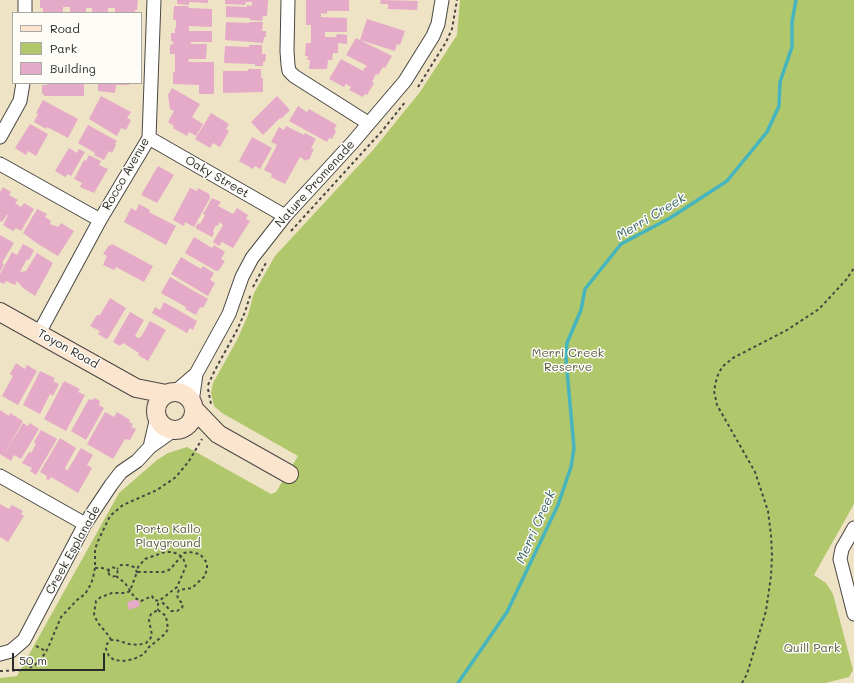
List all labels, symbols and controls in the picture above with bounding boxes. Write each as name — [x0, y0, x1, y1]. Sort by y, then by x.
legend — [12, 12, 142, 84]
text: Road — [50, 20, 80, 36]
text: Park — [50, 40, 77, 56]
text: Building — [50, 60, 96, 76]
street label: Rocco Avenue — [99, 135, 153, 213]
street label: Nature Promenade — [272, 138, 358, 230]
street label: Oaky Street — [182, 153, 252, 201]
water label: Merri Creek — [613, 190, 689, 244]
street label: Toyon Road — [35, 326, 101, 372]
park label: Merri Creek Reserve — [532, 346, 604, 374]
water label: Merri Creek — [513, 488, 559, 566]
street label: Creek Esplanade — [43, 503, 103, 597]
park label: Porto Kallo Playground — [135, 522, 201, 550]
park label: Quill Park — [784, 641, 840, 655]
scale bar — [14, 645, 107, 671]
text: 50 m — [19, 652, 47, 668]

